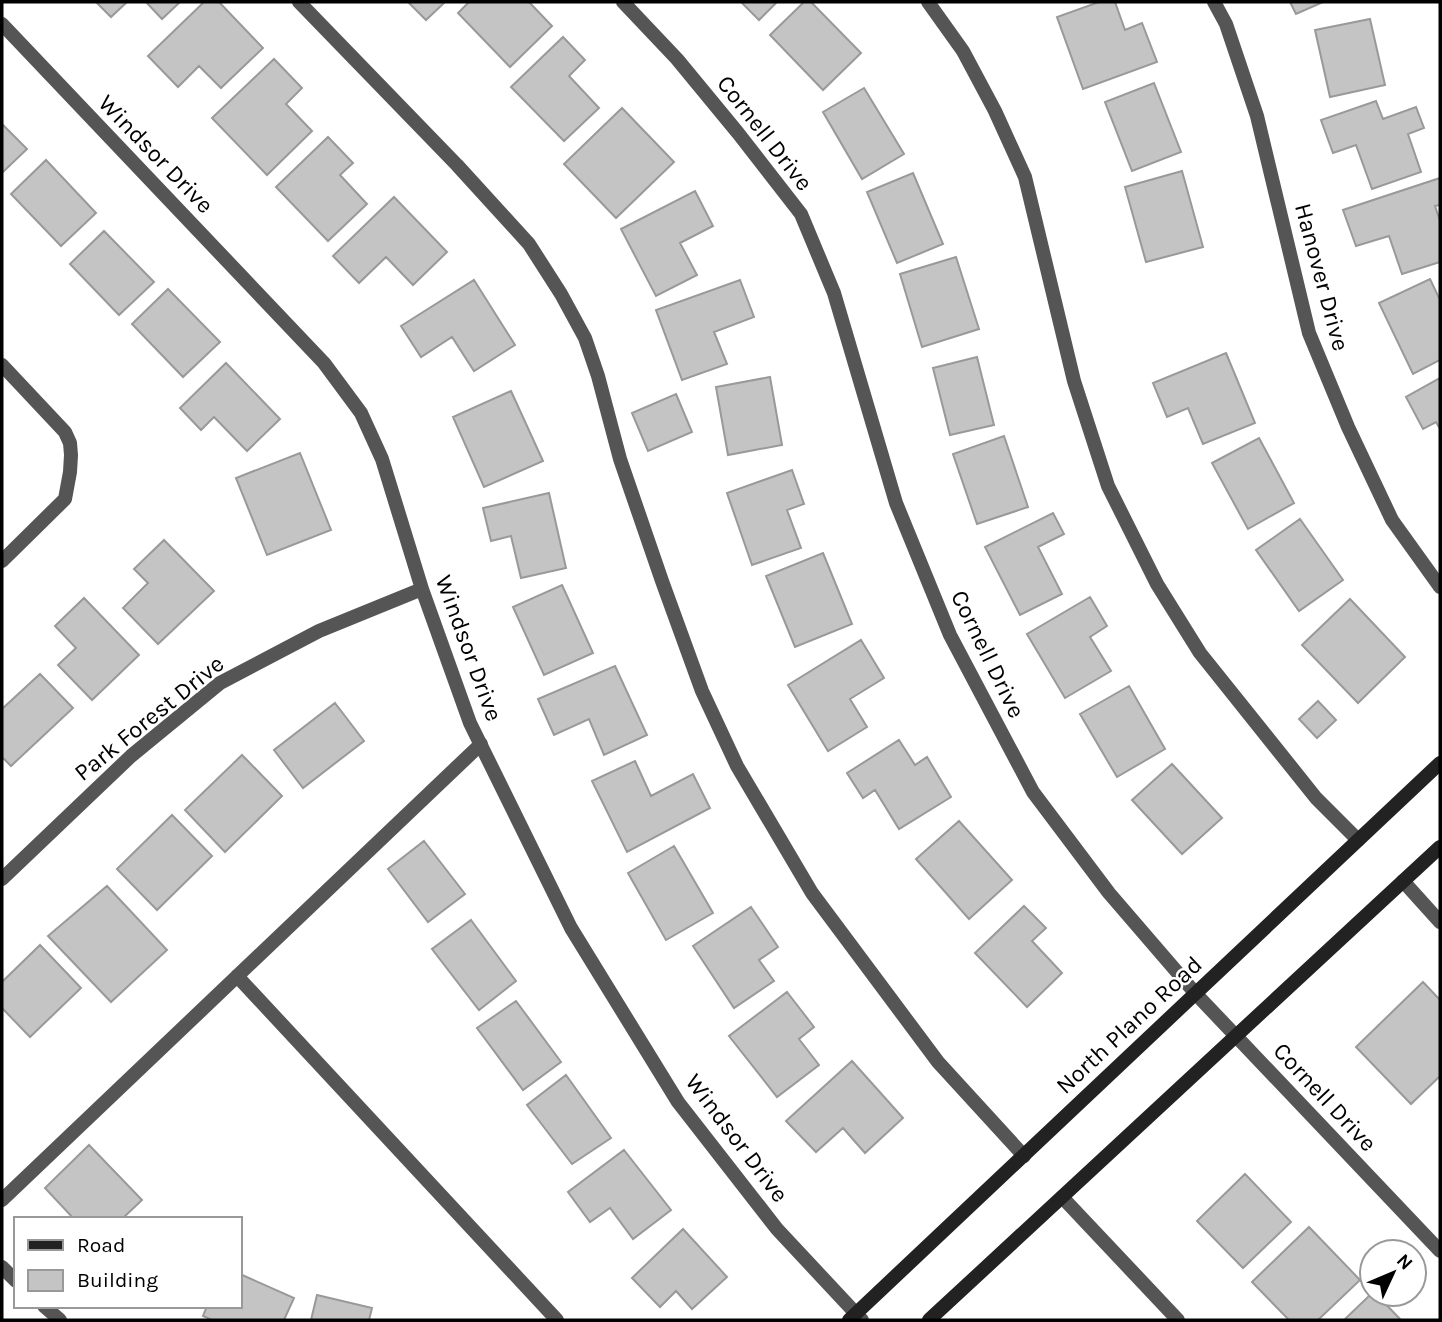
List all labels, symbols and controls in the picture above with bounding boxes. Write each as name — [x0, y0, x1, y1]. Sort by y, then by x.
street label: Cornell Drive — [711, 70, 819, 196]
street label: Windsor Drive — [93, 89, 219, 219]
street label: Hanover Drive — [1289, 200, 1355, 354]
street label: Windsor Drive — [430, 571, 508, 725]
street label: Cornell Drive — [945, 586, 1031, 722]
street label: Park Forest Drive — [69, 649, 229, 787]
street label: North Plano Road — [1050, 950, 1208, 1100]
street label: Cornell Drive — [1268, 1037, 1382, 1157]
street label: Windsor Drive — [680, 1068, 794, 1208]
legend — [14, 1217, 242, 1308]
text: Road — [77, 1233, 125, 1257]
north arrow — [1358, 1238, 1428, 1308]
text: N — [1392, 1249, 1417, 1274]
text: Building — [77, 1268, 158, 1292]

